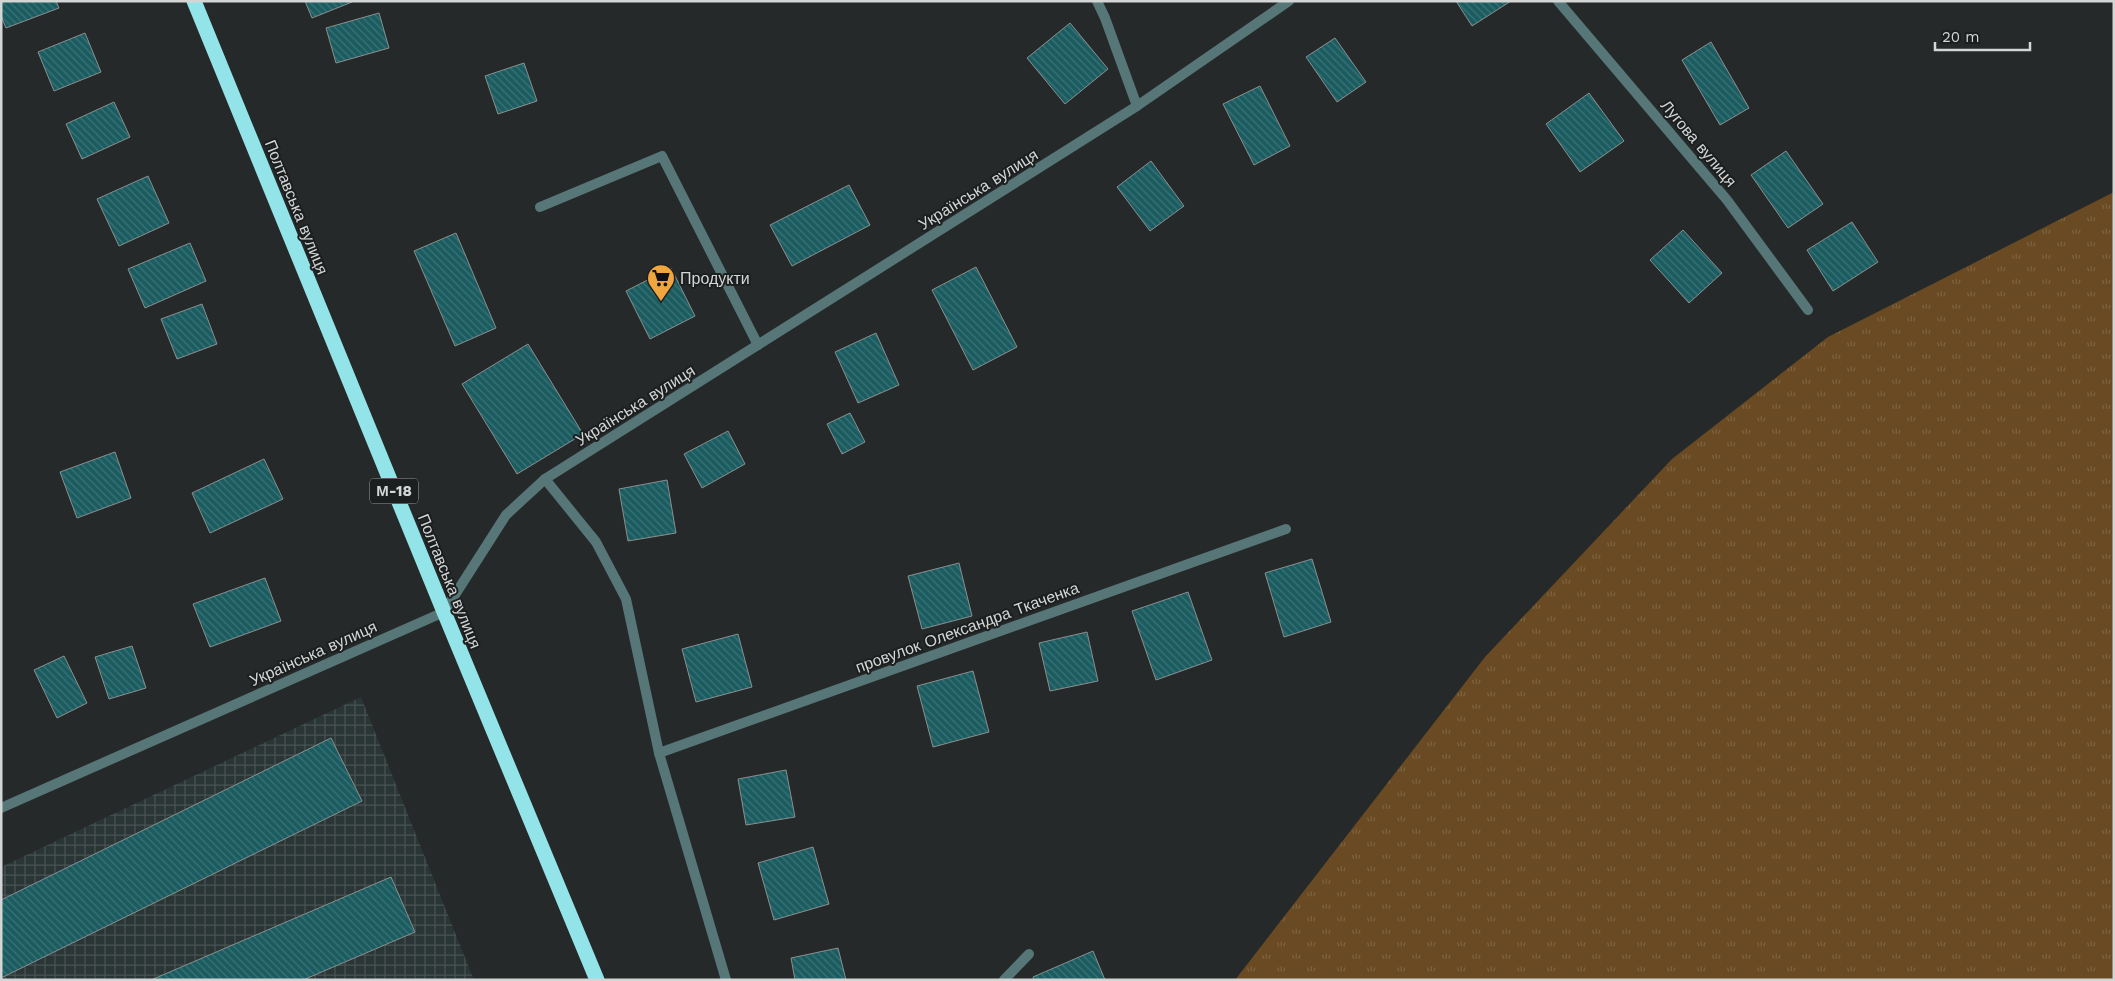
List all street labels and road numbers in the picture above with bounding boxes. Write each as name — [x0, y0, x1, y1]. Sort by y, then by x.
street label: Лугова вулиця — [1657, 96, 1740, 191]
street label: Полтавська вулиця — [261, 137, 332, 277]
street label: Українська вулиця — [915, 145, 1042, 234]
street label: Українська вулиця — [572, 361, 699, 450]
road number: М-18 — [370, 478, 418, 504]
street label: Полтавська вулиця — [414, 511, 485, 651]
street label: провулок Олександра Ткаченка — [853, 578, 1082, 677]
street label: Українська вулиця — [247, 617, 380, 690]

